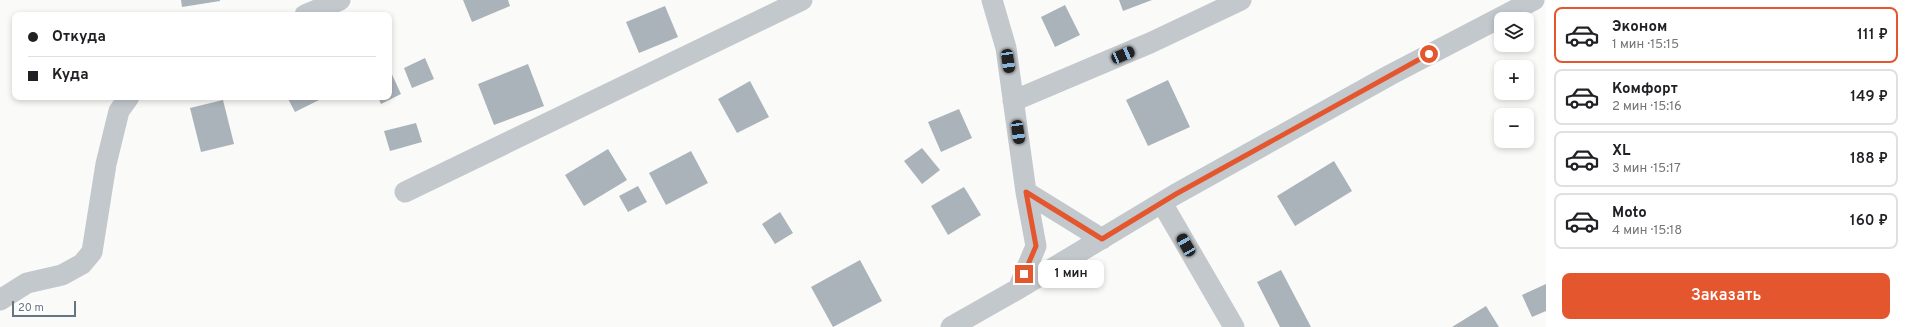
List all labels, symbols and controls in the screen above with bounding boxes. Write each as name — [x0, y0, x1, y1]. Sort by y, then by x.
map controls — [1494, 12, 1534, 148]
button: layers — [1494, 12, 1534, 52]
icon: car — [1564, 17, 1600, 53]
text: Эконом — [1612, 18, 1667, 37]
text: 111 ₽ — [1857, 26, 1888, 45]
text: Откуда — [52, 28, 106, 47]
text: 1 мин · 15:15 — [1612, 37, 1679, 53]
car — [1110, 45, 1136, 65]
route start — [1420, 45, 1438, 63]
car — [1000, 48, 1016, 74]
button: + — [1494, 60, 1534, 100]
text: Куда — [52, 66, 89, 85]
icon: car — [1564, 79, 1600, 115]
text: Комфорт — [1612, 80, 1678, 99]
text: 149 ₽ — [1850, 88, 1888, 107]
text: 2 мин · 15:16 — [1612, 99, 1682, 115]
button: − — [1494, 108, 1534, 148]
car — [1010, 119, 1026, 145]
icon: car — [1564, 141, 1600, 177]
text: XL — [1612, 142, 1630, 161]
text: 188 ₽ — [1850, 150, 1888, 169]
text: 3 мин · 15:17 — [1612, 161, 1681, 177]
icon: car — [1564, 203, 1600, 239]
text: Moto — [1612, 204, 1647, 223]
text: 160 ₽ — [1850, 212, 1888, 231]
text: 4 мин · 15:18 — [1612, 223, 1682, 239]
car — [1175, 232, 1197, 258]
callout: 1 мин — [1038, 260, 1104, 288]
route end — [1015, 265, 1033, 283]
text: 1 мин — [1054, 266, 1088, 282]
button: Заказать — [1562, 273, 1890, 319]
scale bar — [12, 299, 76, 318]
text: 20 m — [18, 301, 44, 315]

